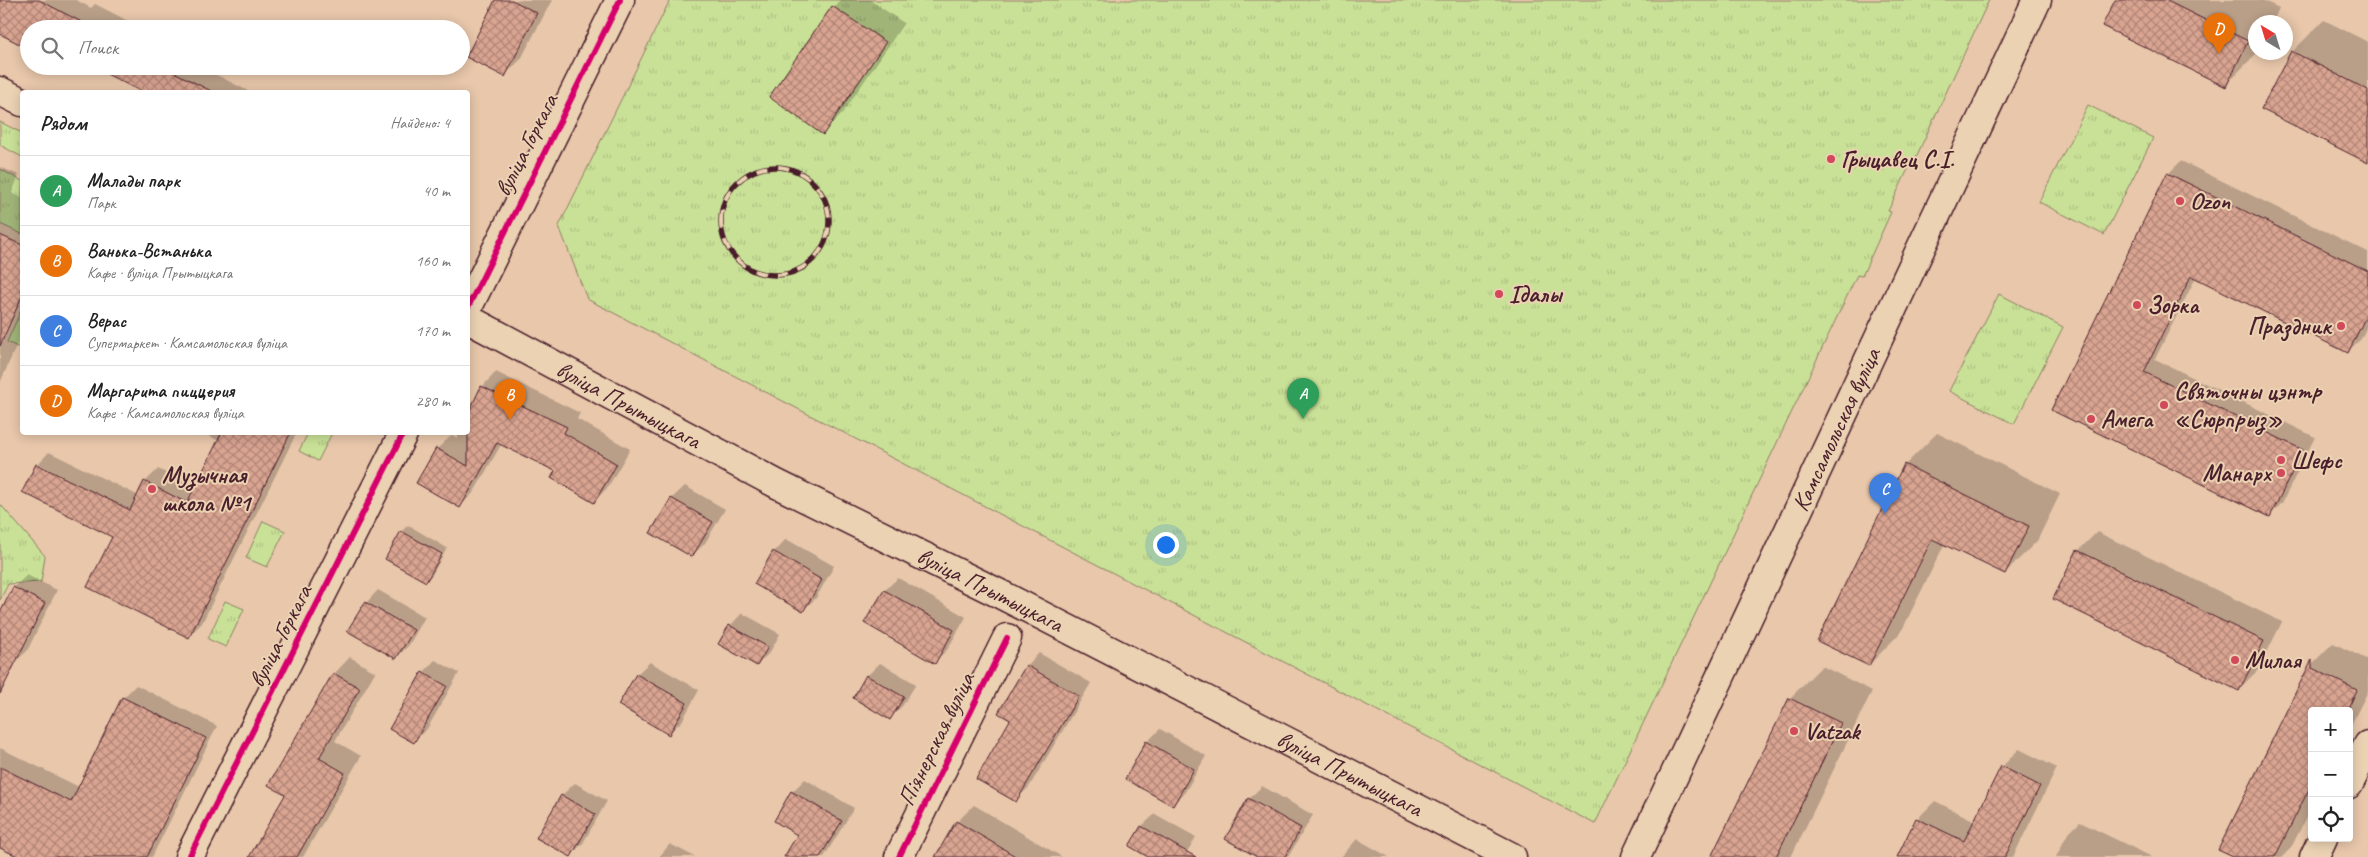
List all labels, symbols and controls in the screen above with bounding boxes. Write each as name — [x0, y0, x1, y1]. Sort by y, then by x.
pin: D — [2203, 13, 2235, 54]
north arrow — [2248, 15, 2293, 60]
search box — [20, 20, 470, 75]
icon: search — [38, 34, 66, 62]
text: Поиск — [78, 36, 118, 60]
street label: вуліца Горкага — [487, 87, 565, 201]
text: Рядом — [40, 110, 87, 136]
text: Найдено: 4 — [390, 113, 450, 133]
place label: Грыцавец С.І. — [1841, 144, 1955, 174]
marker: Грыцавец С.І. — [1825, 153, 1837, 165]
text: Малады парк — [87, 169, 180, 193]
text: A — [52, 181, 60, 201]
text: 40 m — [423, 181, 450, 201]
place label: Ozon — [2190, 186, 2231, 216]
text: Парк — [87, 193, 116, 213]
marker: Ozon — [2174, 195, 2186, 207]
text: Ванька-Встанька — [87, 239, 211, 263]
text: B — [52, 251, 60, 271]
text: 160 m — [416, 251, 450, 271]
text: Кафе · вуліца Прытыцкага — [87, 263, 232, 283]
place label: Ідалы — [1509, 279, 1563, 309]
marker: Ідалы — [1493, 288, 1505, 300]
place label: Зорка — [2147, 290, 2200, 320]
marker: Зорка — [2131, 299, 2143, 311]
text: Верас — [87, 309, 126, 333]
place label: Праздник — [2248, 311, 2333, 342]
marker: Праздник — [2335, 320, 2347, 332]
text: C — [52, 321, 60, 341]
text: 170 m — [416, 321, 450, 341]
text: Супермаркет · Камсамольская вуліца — [87, 333, 287, 353]
street label: Камсамольская вуліца — [1785, 342, 1888, 516]
street label: вуліца Прытыцкага — [551, 354, 707, 456]
place label: Святочны цэнтр «Сюрпрыз» — [2174, 376, 2323, 435]
pin: A — [1287, 378, 1319, 419]
text: Маргарита пиццерия — [87, 379, 234, 403]
pin: B — [494, 379, 526, 420]
text: D — [51, 391, 61, 411]
text: 280 m — [416, 391, 450, 411]
marker: Святочны цэнтр «Сюрпрыз» — [2158, 399, 2170, 411]
text: Кафе · Камсамольская вуліца — [87, 403, 244, 423]
place label: Амега — [2101, 404, 2154, 434]
marker: Амега — [2085, 413, 2097, 425]
place label: Шефс — [2291, 445, 2343, 475]
marker: Шефс — [2275, 454, 2287, 466]
place label: Манарх — [2202, 458, 2273, 488]
place label: Музычная школа №1 — [162, 460, 253, 518]
marker: Манарх — [2275, 467, 2287, 479]
pin: C — [1869, 473, 1901, 514]
marker: Музычная школа №1 — [146, 483, 158, 495]
your location — [1153, 532, 1179, 558]
street label: вуліца Прытыцкага — [912, 540, 1069, 639]
street label: вуліца Горкага — [241, 578, 319, 692]
place label: Милая — [2245, 645, 2303, 675]
marker: Милая — [2229, 654, 2241, 666]
street label: Піянерская вуліца — [891, 666, 982, 810]
map controls — [2308, 707, 2353, 842]
button: + — [2308, 707, 2353, 752]
place label: Vatzak — [1804, 716, 1862, 746]
street label: вуліца Прытыцкага — [1272, 724, 1429, 824]
marker: Vatzak — [1788, 725, 1800, 737]
button: − — [2308, 752, 2353, 797]
button: locate — [2308, 797, 2353, 842]

